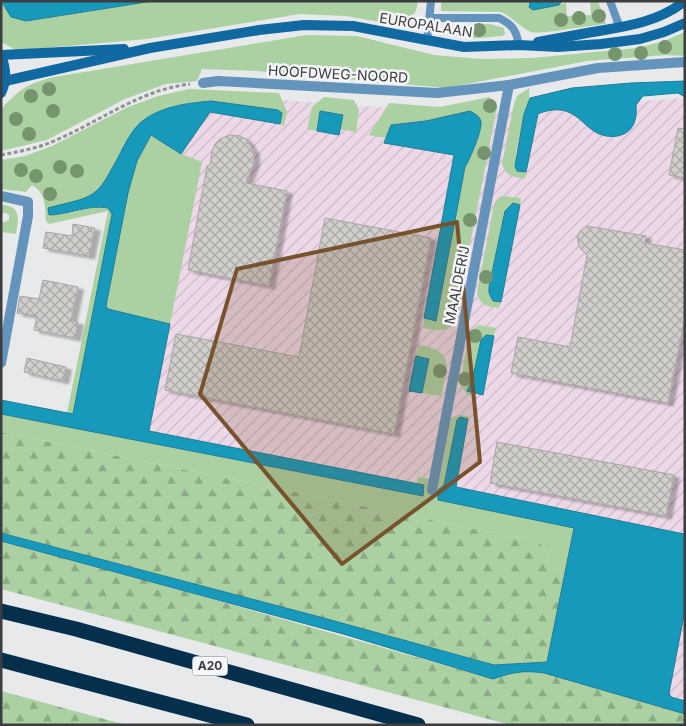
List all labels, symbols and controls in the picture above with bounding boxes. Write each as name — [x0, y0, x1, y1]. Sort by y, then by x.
street label: EUROPALAAN — [378, 9, 474, 40]
street label: HOOFDWEG-NOORD — [267, 61, 409, 86]
street label: MAALDERIJ — [441, 244, 472, 325]
road number: A20 — [192, 656, 228, 676]

